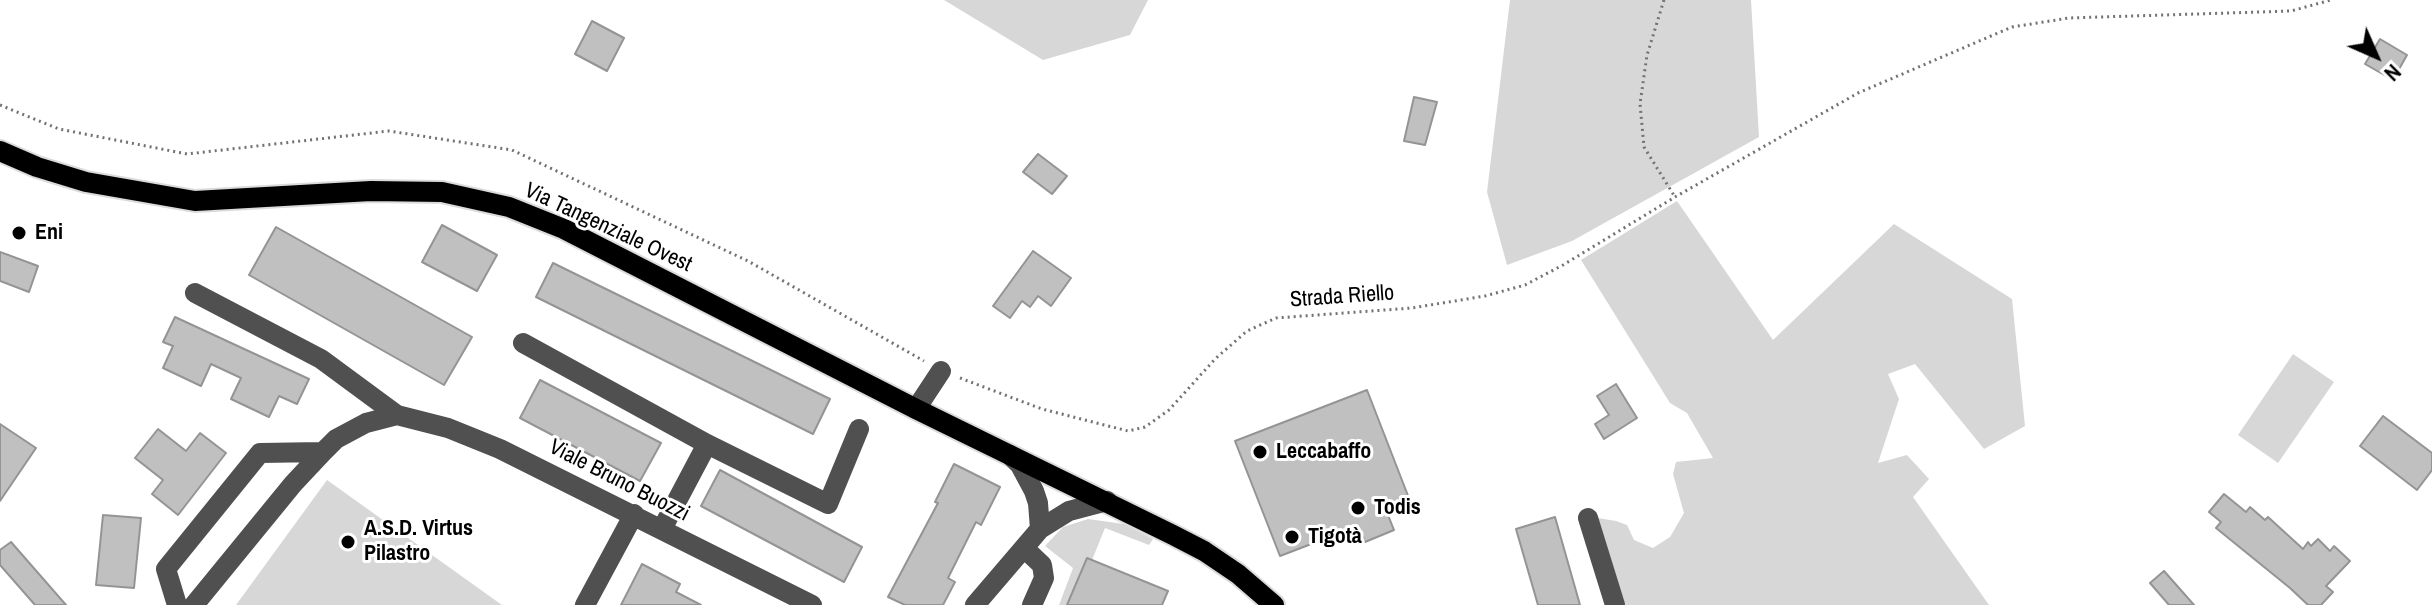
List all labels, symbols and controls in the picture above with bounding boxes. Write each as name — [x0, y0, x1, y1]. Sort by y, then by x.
north arrow — [2336, 16, 2416, 96]
text: N — [2378, 58, 2408, 88]
street label: Via Tangenziale Ovest — [520, 178, 696, 278]
place label: Eni — [35, 220, 63, 246]
marker: Eni — [10, 224, 28, 242]
street label: Strada Riello — [1289, 280, 1395, 314]
street label: Viale Bruno Buozzi — [544, 434, 694, 528]
place label: Leccabaffo — [1276, 439, 1371, 465]
marker: Leccabaffo — [1251, 443, 1269, 461]
place label: Todis — [1374, 495, 1421, 521]
marker: Todis — [1349, 499, 1367, 517]
place label: A.S.D. Virtus Pilastro — [364, 516, 473, 568]
place label: Tigotà — [1308, 524, 1362, 550]
marker: Tigotà — [1283, 528, 1301, 546]
marker: A.S.D. Virtus Pilastro — [339, 533, 357, 551]

